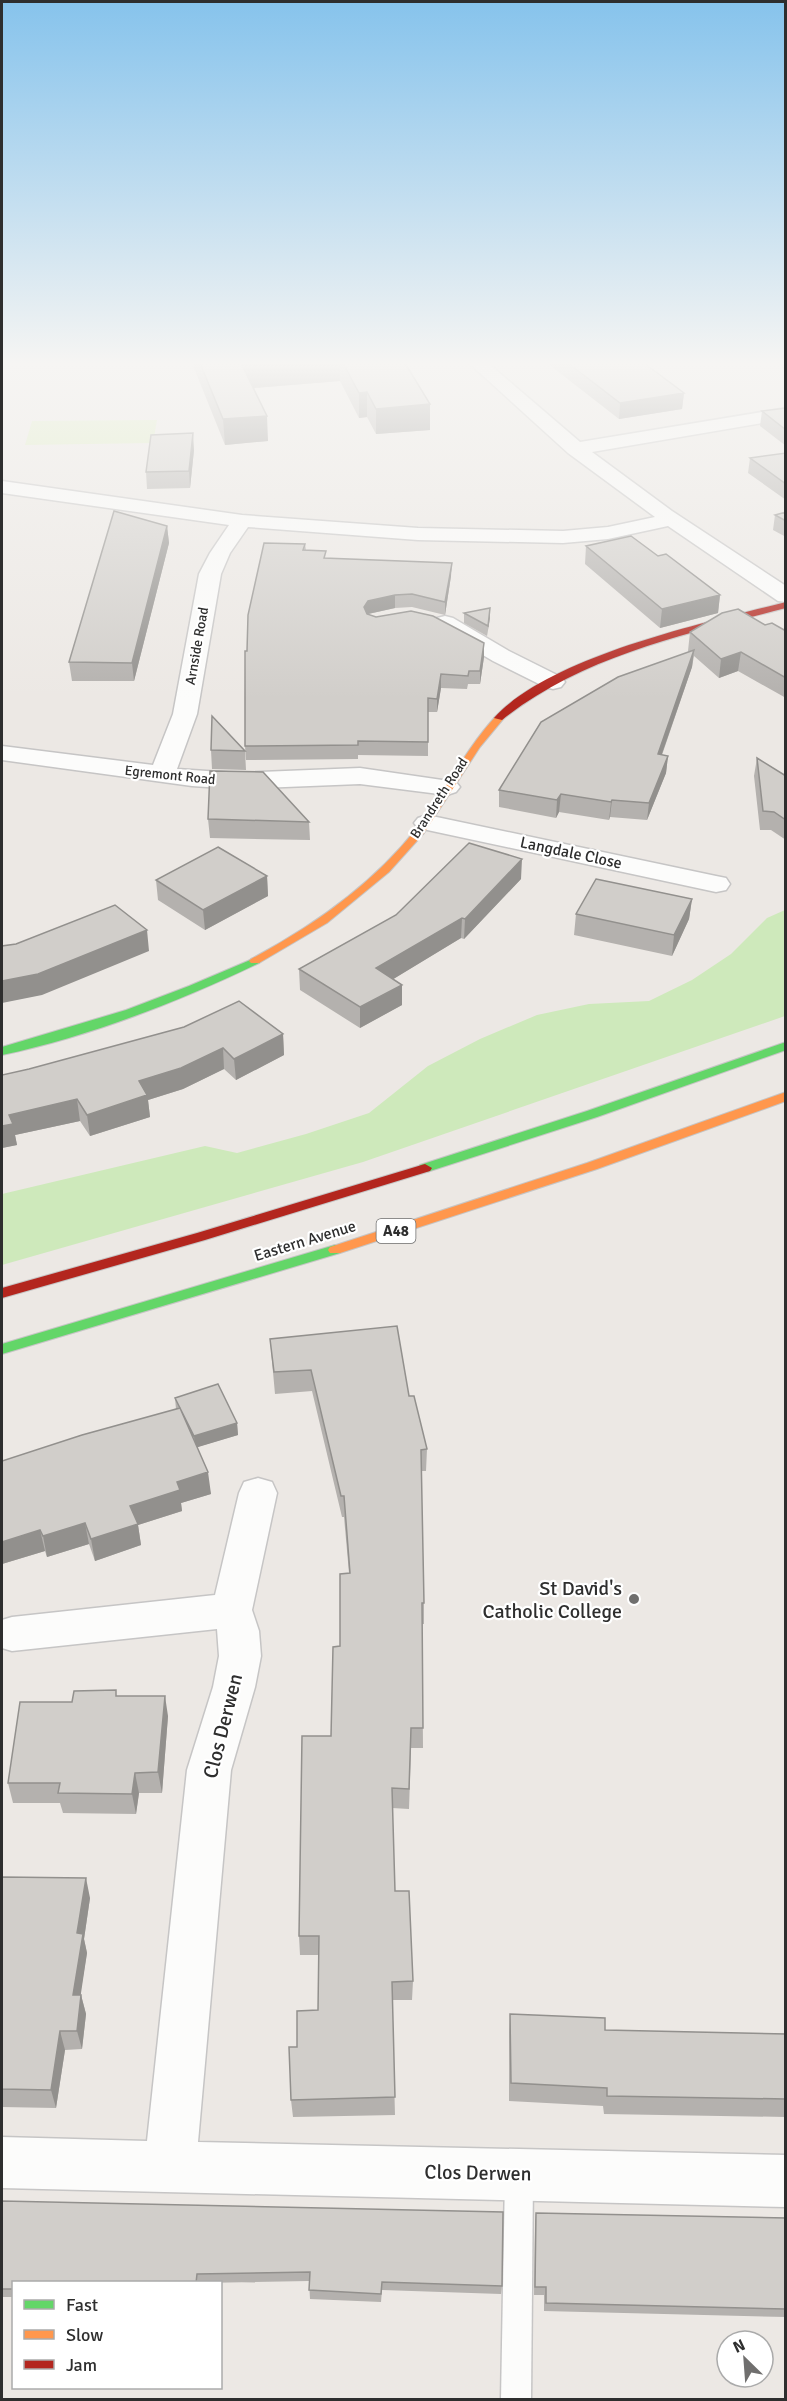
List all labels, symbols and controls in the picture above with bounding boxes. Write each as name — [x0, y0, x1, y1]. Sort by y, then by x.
street label: Arnside Road — [182, 606, 212, 686]
street label: Brandreth Road — [407, 754, 471, 842]
street label: Egremont Road — [124, 762, 216, 788]
street label: Langdale Close — [518, 832, 624, 874]
street label: Eastern Avenue — [252, 1216, 358, 1266]
road number: A48 — [376, 1219, 416, 1243]
place label: St David's Catholic College — [483, 1576, 622, 1624]
marker: St David's Catholic College — [627, 1592, 641, 1606]
street label: Clos Derwen — [198, 1671, 248, 1781]
street label: Clos Derwen — [424, 2160, 532, 2186]
legend — [12, 2281, 222, 2389]
text: Fast — [66, 2294, 98, 2316]
text: Slow — [66, 2324, 103, 2346]
north arrow — [715, 2329, 775, 2389]
text: N — [730, 2335, 748, 2358]
text: Jam — [66, 2354, 97, 2376]

